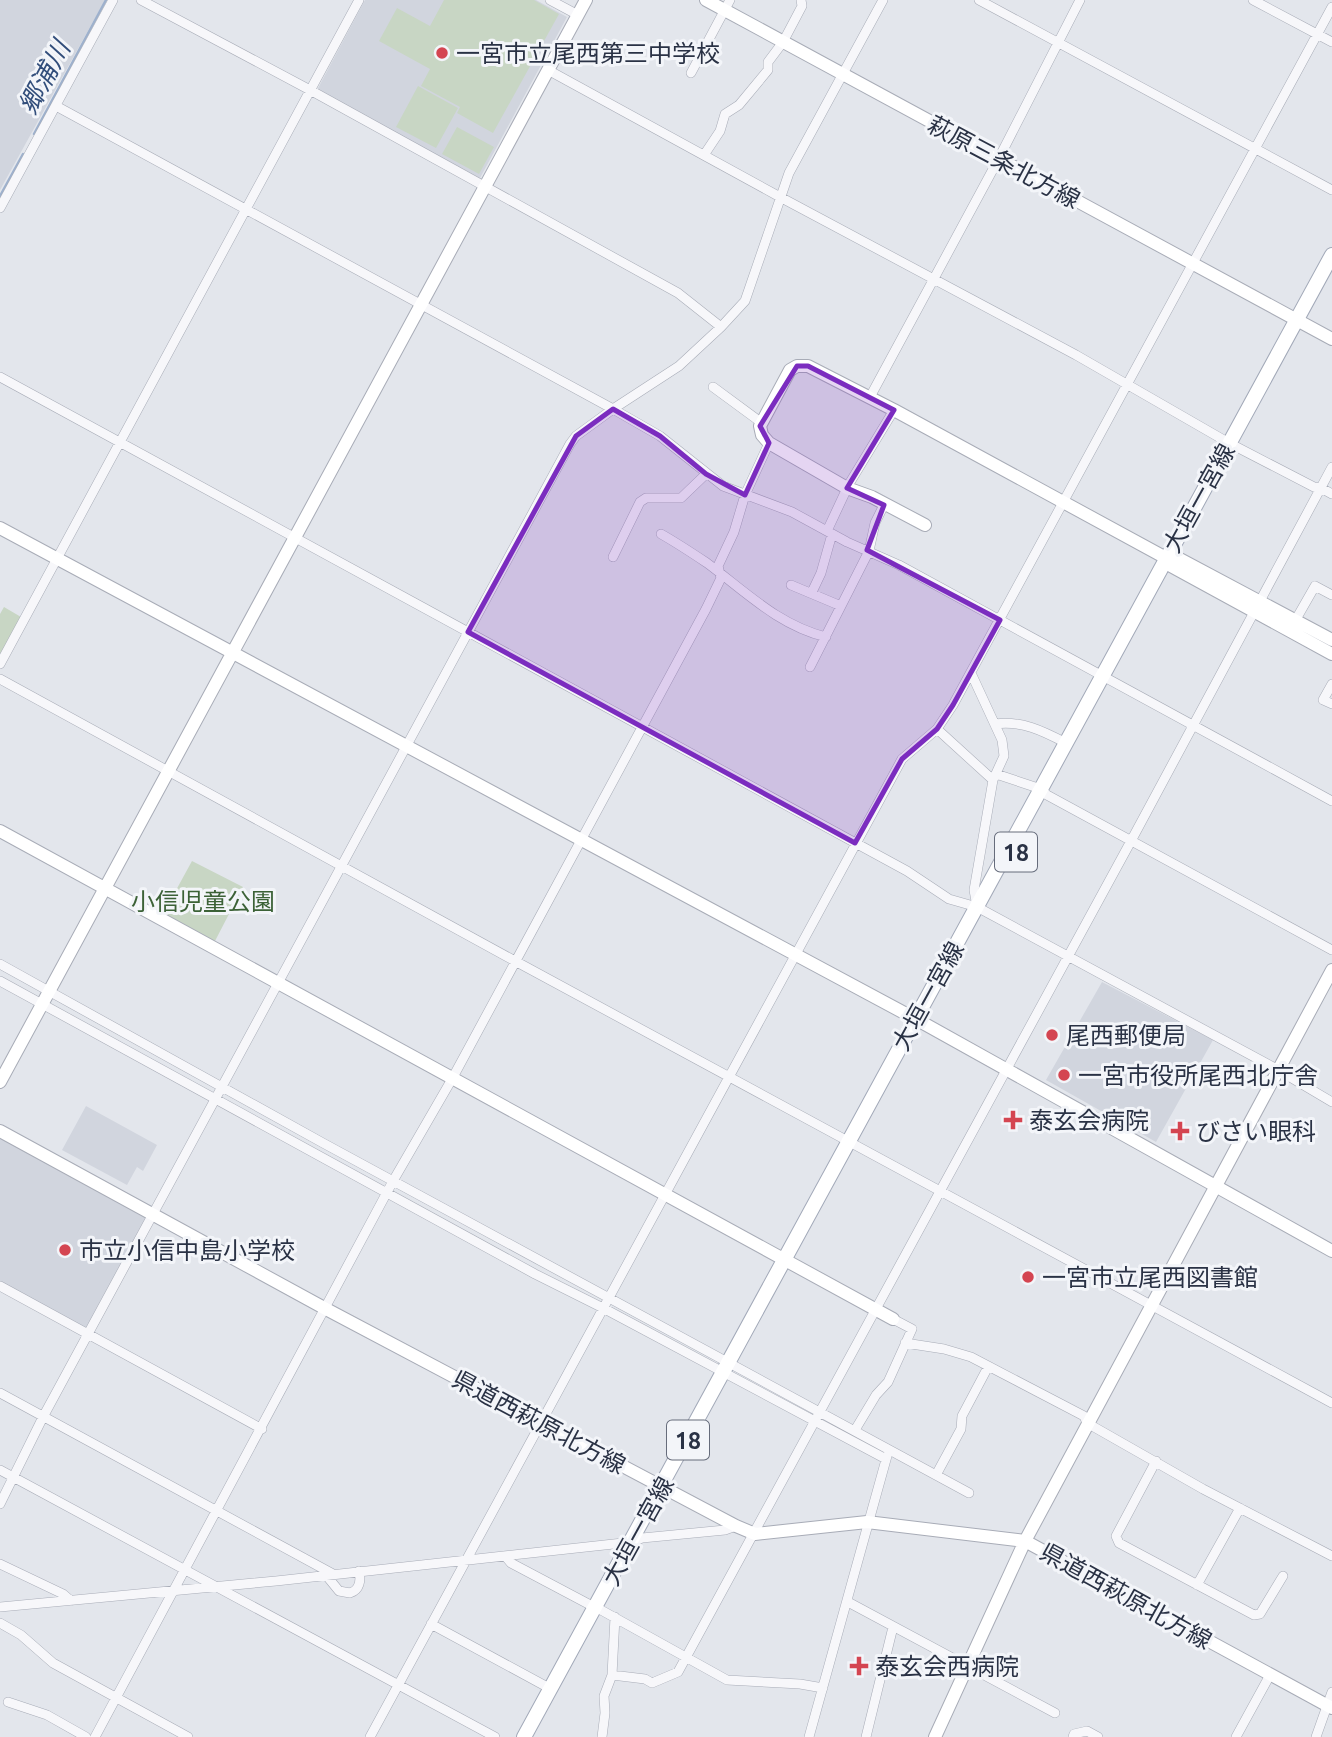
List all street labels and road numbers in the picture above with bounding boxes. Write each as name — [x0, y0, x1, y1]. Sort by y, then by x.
street label: 萩原三条北方線 — [923, 111, 1085, 213]
street label: 大垣一宮線 — [1158, 439, 1240, 557]
road number: 18 — [995, 832, 1037, 872]
street label: 大垣一宮線 — [887, 937, 969, 1055]
street label: 県道西萩原北方線 — [448, 1365, 630, 1479]
road number: 18 — [667, 1420, 709, 1460]
street label: 大垣一宮線 — [597, 1472, 679, 1590]
street label: 県道西萩原北方線 — [1035, 1538, 1217, 1654]

